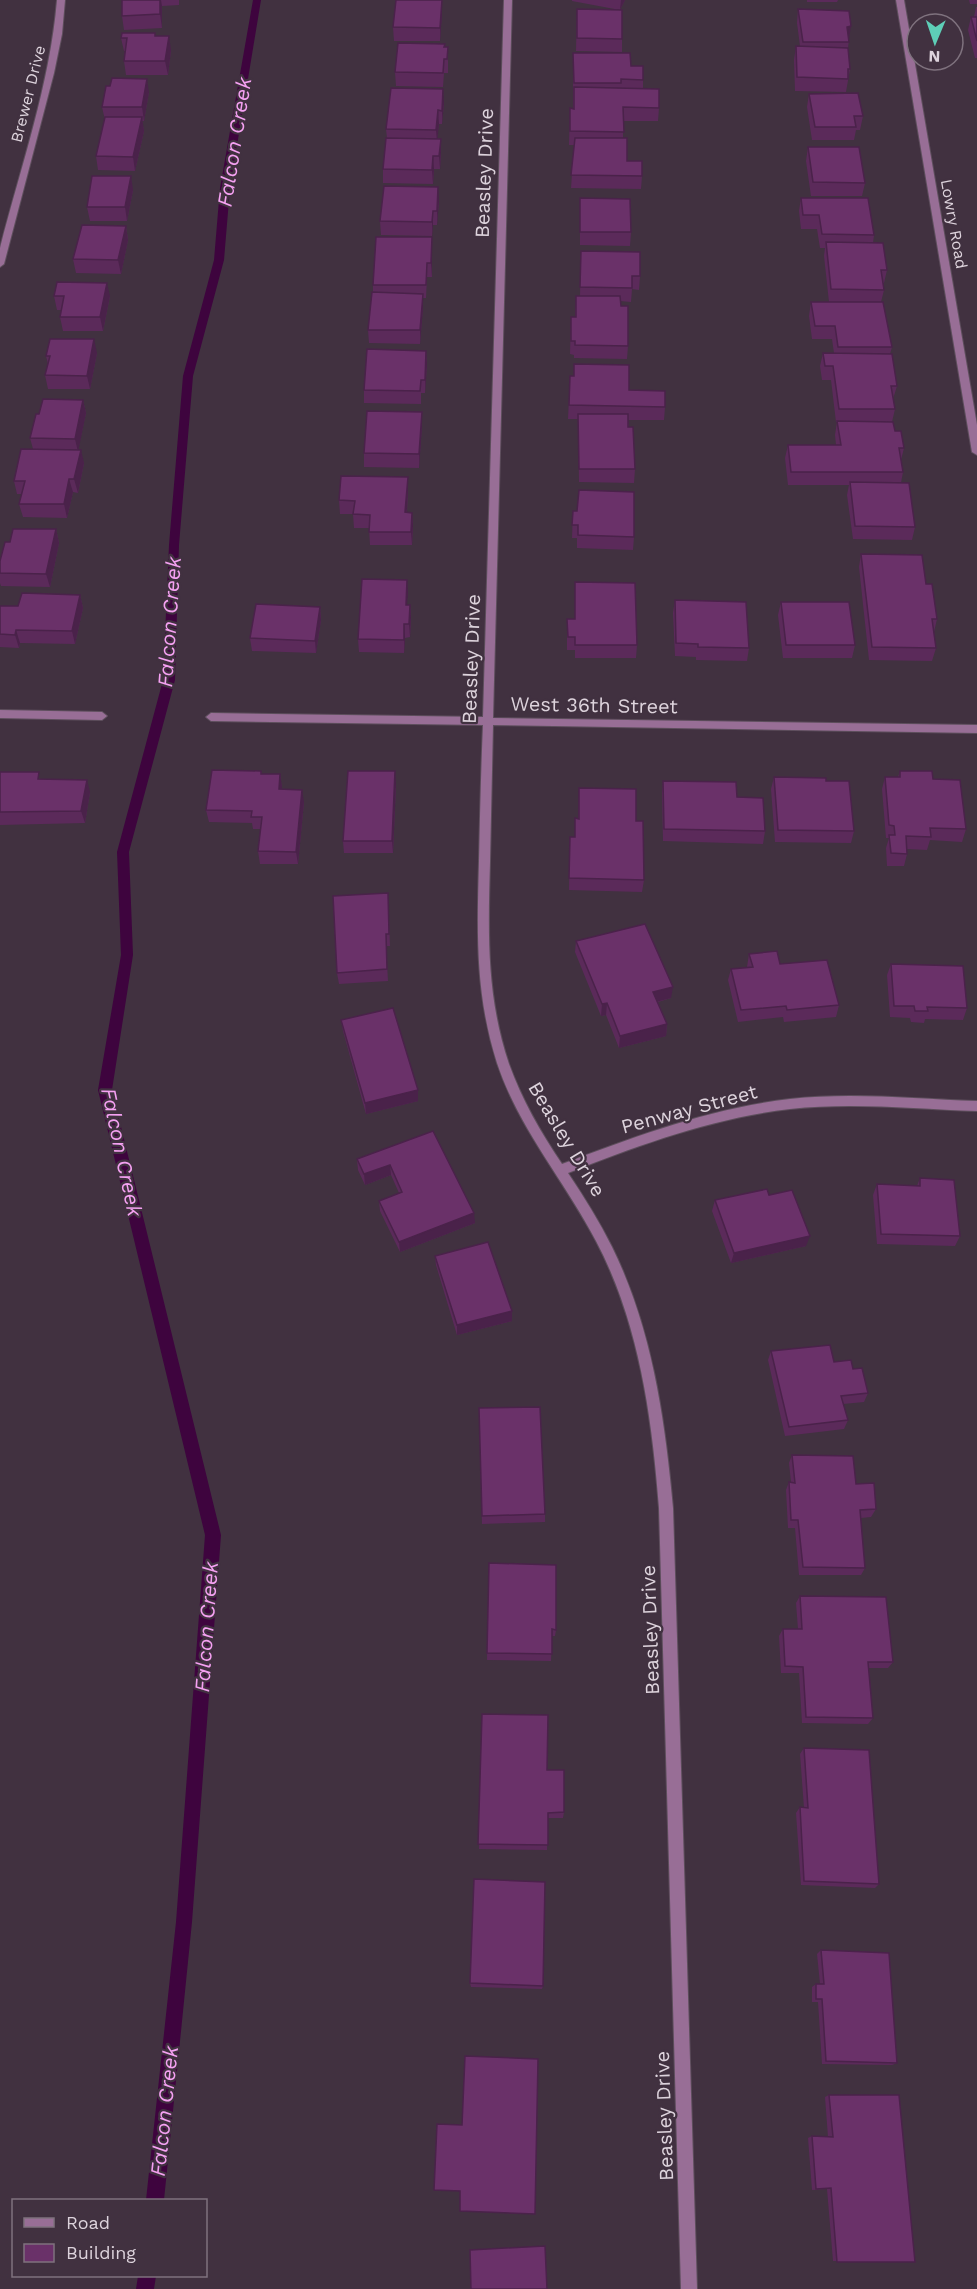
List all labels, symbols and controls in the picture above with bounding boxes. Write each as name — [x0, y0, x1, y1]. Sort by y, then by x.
north arrow — [905, 12, 965, 72]
street label: Brewer Drive — [7, 43, 49, 145]
text: N — [928, 47, 941, 66]
water label: Falcon Creek — [211, 75, 257, 209]
street label: Beasley Drive — [470, 108, 498, 238]
street label: Lowry Road — [937, 178, 971, 270]
water label: Falcon Creek — [152, 555, 186, 688]
street label: Beasley Drive — [457, 594, 485, 724]
street label: West 36th Street — [510, 692, 679, 718]
street label: Beasley Drive — [523, 1077, 611, 1201]
street label: Penway Street — [618, 1079, 760, 1139]
water label: Falcon Creek — [96, 1085, 148, 1219]
water label: Falcon Creek — [189, 1560, 223, 1693]
street label: Beasley Drive — [636, 1565, 664, 1695]
water label: Falcon Creek — [145, 2044, 183, 2177]
street label: Beasley Drive — [650, 2051, 678, 2181]
legend — [12, 2199, 207, 2277]
text: Road — [66, 2212, 110, 2233]
text: Building — [66, 2242, 136, 2263]

